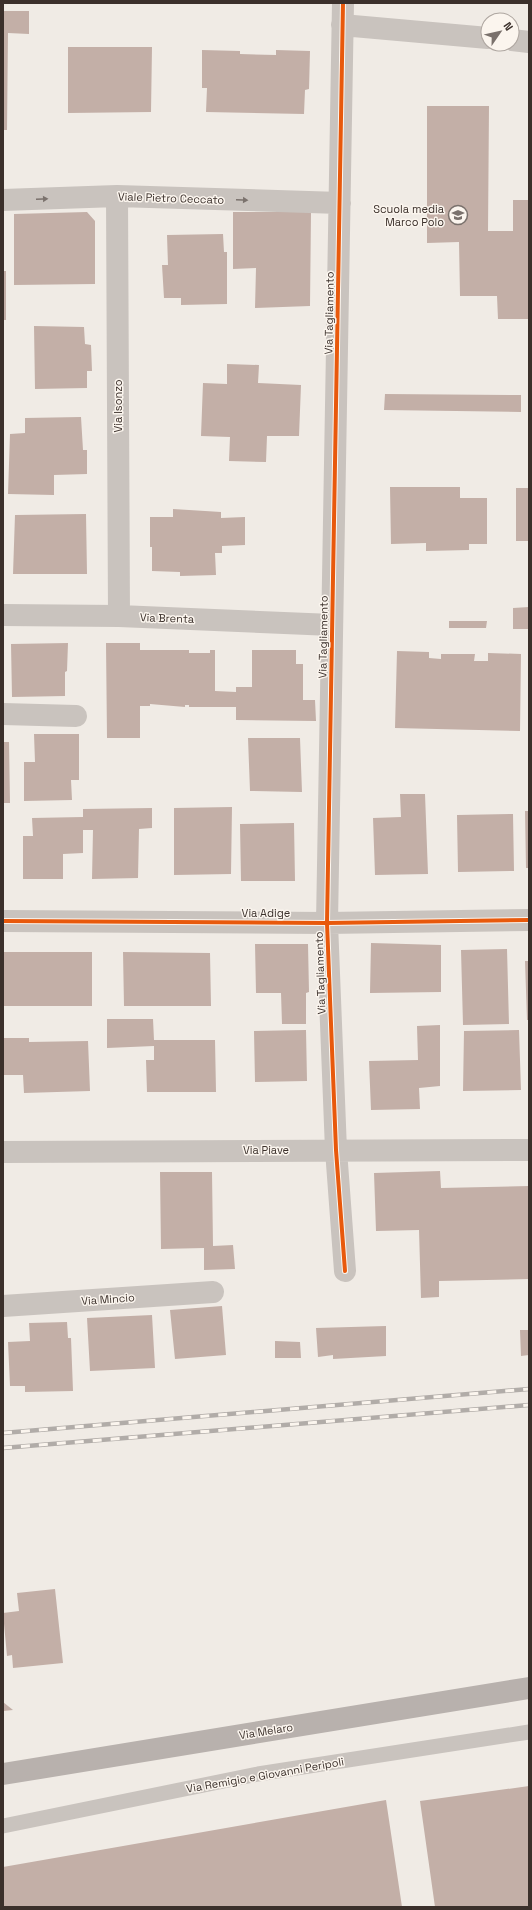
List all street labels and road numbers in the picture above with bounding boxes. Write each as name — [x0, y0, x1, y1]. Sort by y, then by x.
street label: Viale Pietro Ceccato — [118, 189, 225, 207]
street label: Via Tagliamento — [321, 271, 337, 355]
street label: Via Isonzo — [111, 379, 125, 433]
street label: Via Tagliamento — [315, 595, 331, 679]
street label: Via Brenta — [140, 610, 195, 626]
street label: Via Adige — [242, 906, 290, 920]
street label: Via Tagliamento — [312, 931, 328, 1015]
street label: Via Piave — [243, 1143, 289, 1157]
street label: Via Mincio — [81, 1290, 135, 1308]
street label: Via Melaro — [238, 1720, 294, 1742]
street label: Via Remigio e Giovanni Peripoli — [185, 1754, 345, 1796]

